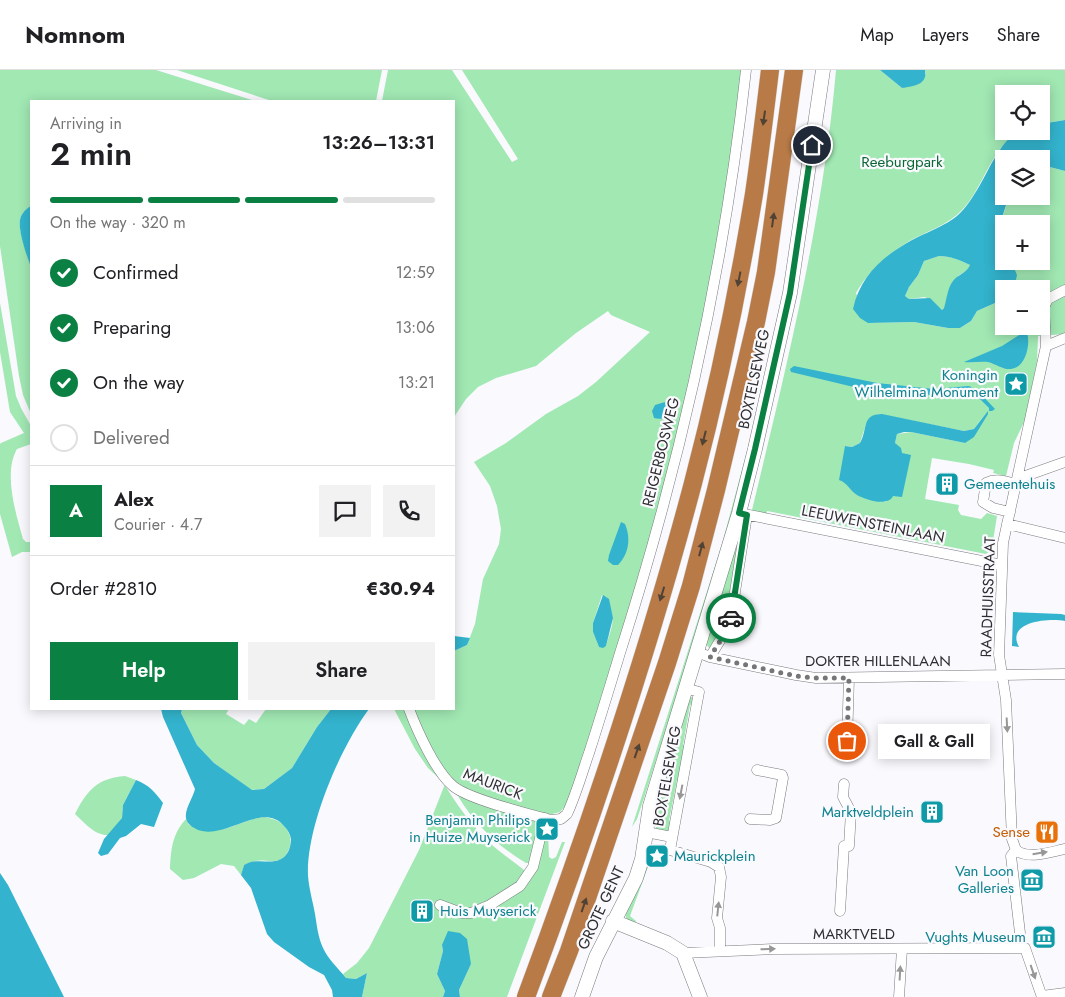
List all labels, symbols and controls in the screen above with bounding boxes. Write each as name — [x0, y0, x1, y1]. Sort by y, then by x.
text: Nomnom — [25, 17, 126, 52]
text: Map — [860, 22, 894, 48]
text: Layers — [922, 22, 969, 48]
text: Share — [997, 22, 1040, 48]
map controls — [995, 85, 1050, 335]
button: locate — [995, 85, 1050, 140]
one-way arrow — [760, 111, 768, 127]
text: Arriving in — [50, 112, 122, 135]
pin — [791, 124, 833, 166]
text: 13:26–13:31 — [322, 129, 435, 156]
text: 2 min — [50, 131, 132, 177]
icon: home — [798, 131, 826, 159]
button: layers — [995, 150, 1050, 205]
park label: Reeburgpark — [861, 151, 943, 173]
text: On the way · 320 m — [50, 211, 186, 234]
one-way arrow — [770, 212, 778, 228]
button: + — [995, 215, 1050, 270]
icon: check — [50, 259, 78, 287]
text: Confirmed — [93, 259, 179, 286]
text: 12:59 — [396, 261, 435, 284]
one-way arrow — [734, 271, 742, 287]
button: − — [995, 280, 1050, 335]
icon: check — [50, 314, 78, 342]
text: Preparing — [93, 314, 171, 341]
text: 13:06 — [395, 316, 435, 339]
street label: BOXTELSEWEG — [733, 327, 775, 431]
place label: Koningin Wilhelmina Monument — [855, 364, 998, 403]
icon: check — [50, 369, 78, 397]
text: On the way — [93, 369, 184, 396]
text: 13:21 — [398, 371, 435, 394]
place icon: Koningin Wilhelmina Monument — [1003, 371, 1029, 397]
street label: REIGERBOSWEG — [637, 395, 685, 509]
text: Delivered — [93, 424, 170, 451]
one-way arrow — [700, 430, 708, 445]
building icon: Gemeentehuis — [934, 471, 960, 497]
place label: Gemeentehuis — [964, 473, 1055, 495]
button: chat — [319, 485, 371, 537]
button: phone — [383, 485, 435, 537]
text: Alex — [114, 486, 154, 513]
text: A — [69, 497, 83, 524]
street label: LEEUWENSTEINLAAN — [800, 499, 946, 549]
text: Courier · 4.7 — [114, 513, 202, 536]
street label: RAADHUISSTRAAT — [975, 536, 1001, 658]
one-way arrow — [697, 542, 705, 557]
text: Order #2810 — [50, 575, 157, 602]
text: €30.94 — [366, 575, 435, 602]
one-way arrow — [657, 587, 665, 602]
courier — [706, 593, 756, 643]
icon: car — [717, 604, 745, 632]
button: Help — [50, 642, 238, 700]
button: Share — [248, 642, 435, 700]
street label: DOKTER HILLENLAAN — [805, 650, 951, 672]
one-way arrow — [1003, 717, 1011, 733]
pin — [826, 720, 868, 762]
street label: BOXTELSEWEG — [647, 724, 687, 828]
callout: Gall & Gall — [877, 724, 990, 758]
icon: bag — [833, 727, 861, 755]
text: Gall & Gall — [894, 730, 974, 753]
one-way arrow — [633, 743, 641, 758]
street label: MAURICK — [460, 763, 526, 806]
one-way arrow — [677, 784, 685, 799]
building icon: Marktveldplein — [919, 799, 945, 825]
place label: Marktveldplein — [822, 801, 914, 823]
place label: Benjamin Philips in Huize Muyserick — [409, 809, 530, 848]
place icon: Benjamin Philips in Huize Muyserick — [534, 816, 560, 842]
restaurant icon: Sense — [1034, 819, 1060, 845]
place label: Sense — [992, 821, 1030, 843]
place icon: Maurickplein — [644, 843, 670, 869]
place label: Maurickplein — [674, 845, 756, 867]
one-way arrow — [1032, 849, 1048, 857]
place label: Van Loon Galleries — [955, 860, 1014, 899]
street label: GROTE GENT — [572, 863, 630, 953]
museum icon: Van Loon Galleries — [1019, 867, 1045, 893]
one-way arrow — [581, 897, 589, 912]
building icon: Huis Muyserick — [409, 898, 435, 924]
place label: Huis Muyserick — [440, 900, 537, 922]
one-way arrow — [714, 901, 722, 917]
street label: MARKTVELD — [813, 923, 895, 945]
museum icon: Vughts Museum — [1031, 924, 1057, 950]
place label: Vughts Museum — [925, 926, 1026, 948]
one-way arrow — [761, 945, 777, 953]
one-way arrow — [897, 965, 905, 981]
one-way arrow — [1029, 965, 1037, 980]

